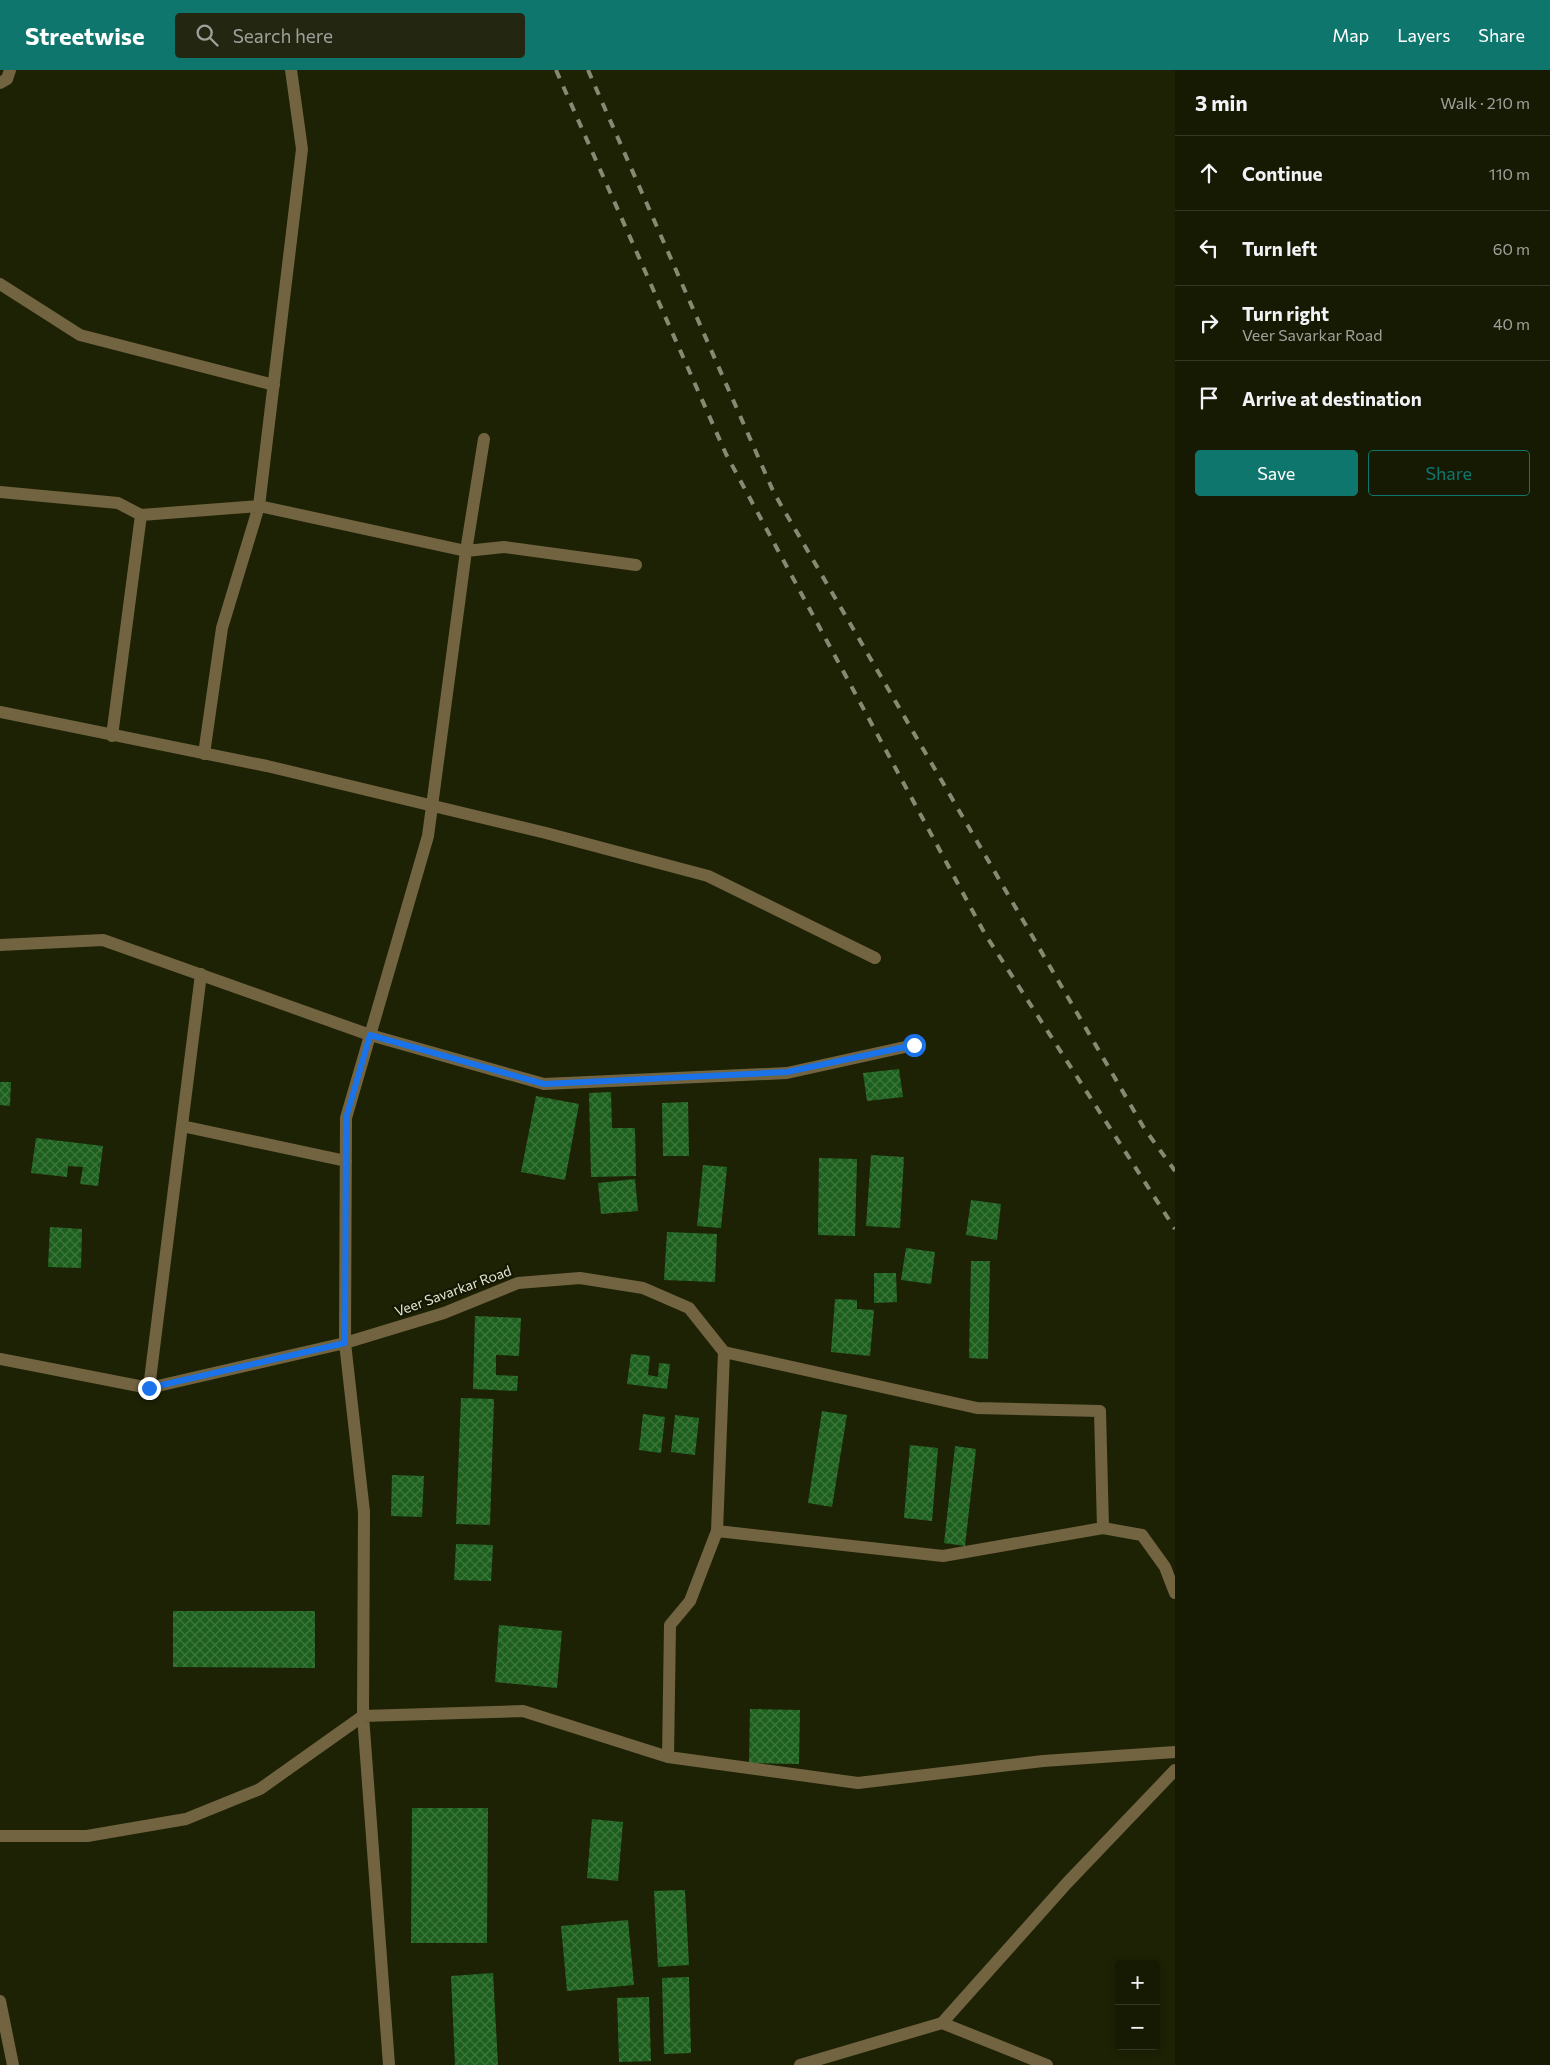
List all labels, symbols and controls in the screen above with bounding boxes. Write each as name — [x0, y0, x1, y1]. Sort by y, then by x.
search box — [175, 13, 525, 58]
text: Streetwise — [25, 21, 145, 50]
icon: search — [193, 21, 221, 49]
text: Search here — [233, 24, 333, 47]
text: Map — [1332, 24, 1369, 46]
text: Layers — [1397, 24, 1450, 46]
text: Share — [1478, 24, 1525, 46]
text: 3 min — [1195, 90, 1248, 115]
text: Walk · 210 m — [1440, 93, 1530, 112]
icon: ahead — [1195, 159, 1223, 187]
text: Continue — [1242, 162, 1322, 185]
text: 110 m — [1489, 164, 1530, 183]
icon: left — [1195, 234, 1223, 262]
text: Turn left — [1242, 237, 1317, 260]
text: 60 m — [1493, 239, 1530, 258]
text: Turn right — [1242, 302, 1329, 325]
icon: right — [1195, 309, 1223, 337]
text: 40 m — [1493, 314, 1530, 333]
text: Veer Savarkar Road — [1242, 325, 1382, 344]
icon: arrive — [1195, 384, 1223, 412]
text: Arrive at destination — [1242, 387, 1422, 410]
button: Save — [1195, 450, 1358, 496]
button: Share — [1368, 450, 1530, 496]
route start — [903, 1034, 926, 1057]
street label: Veer Savarkar Road — [392, 1262, 513, 1320]
route end — [138, 1377, 161, 1400]
map controls — [1115, 1960, 1160, 2050]
button: + — [1115, 1960, 1160, 2005]
button: − — [1115, 2005, 1160, 2050]

